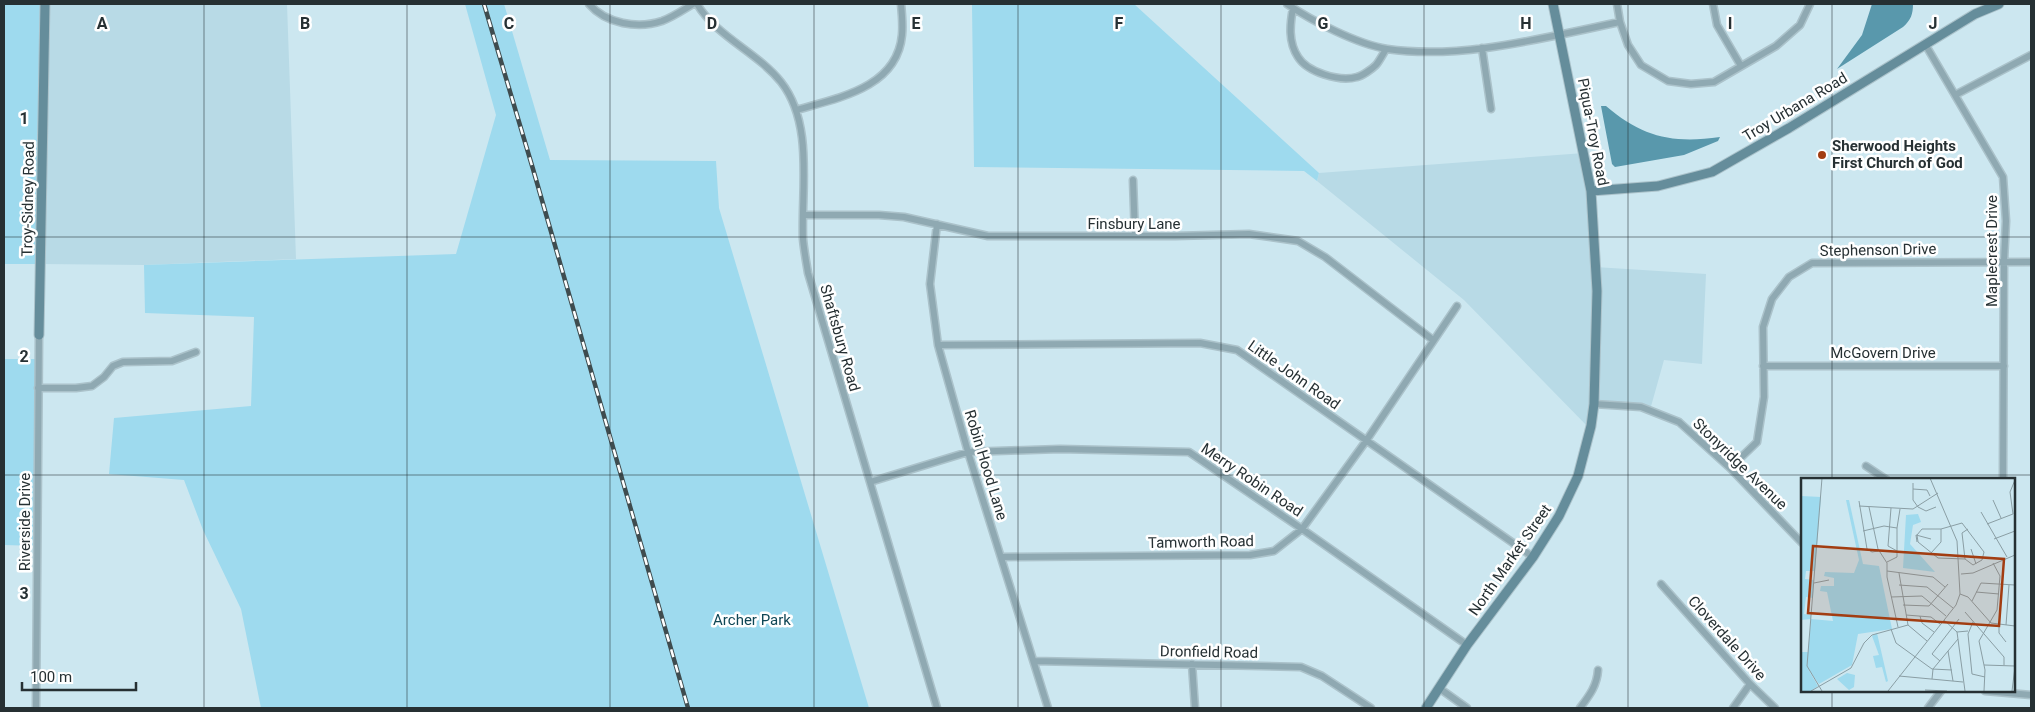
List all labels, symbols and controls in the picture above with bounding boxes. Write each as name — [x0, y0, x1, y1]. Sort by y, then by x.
text: A — [97, 14, 108, 33]
text: B — [300, 14, 310, 33]
text: C — [504, 14, 514, 33]
text: D — [707, 14, 717, 33]
text: E — [912, 14, 921, 33]
text: F — [1115, 14, 1124, 33]
text: G — [1318, 14, 1329, 33]
text: H — [1520, 14, 1532, 33]
text: I — [1728, 14, 1732, 33]
text: J — [1929, 14, 1937, 33]
street label: Troy Urbana Road — [1740, 69, 1850, 145]
street label: Piqua-Troy Road — [1574, 77, 1612, 187]
text: 1 — [19, 109, 29, 128]
place label: Sherwood Heights First Church of God — [1832, 137, 1963, 172]
street label: Troy-Sidney Road — [18, 141, 38, 257]
marker: Sherwood Heights First Church of God — [1816, 149, 1828, 161]
street label: Maplecrest Drive — [1983, 195, 2001, 307]
street label: Finsbury Lane — [1087, 215, 1181, 233]
street label: Stephenson Drive — [1820, 240, 1937, 260]
street label: Shaftsbury Road — [816, 282, 864, 394]
street label: Little John Road — [1244, 337, 1344, 413]
street label: McGovern Drive — [1830, 344, 1936, 362]
text: 2 — [19, 347, 29, 366]
street label: Robin Hood Lane — [961, 408, 1011, 522]
street label: Stonyridge Avenue — [1689, 414, 1791, 514]
street label: Merry Robin Road — [1198, 439, 1306, 521]
street label: Riverside Drive — [16, 473, 34, 571]
inset map — [1801, 478, 2015, 692]
street label: North Market Street — [1465, 501, 1555, 619]
street label: Tamworth Road — [1148, 532, 1254, 552]
text: 3 — [19, 584, 29, 603]
street label: Cloverdale Drive — [1684, 592, 1770, 684]
park label: Archer Park — [713, 611, 791, 629]
street label: Dronfield Road — [1160, 642, 1258, 662]
scale bar — [22, 660, 136, 692]
text: 100 m — [30, 668, 72, 686]

